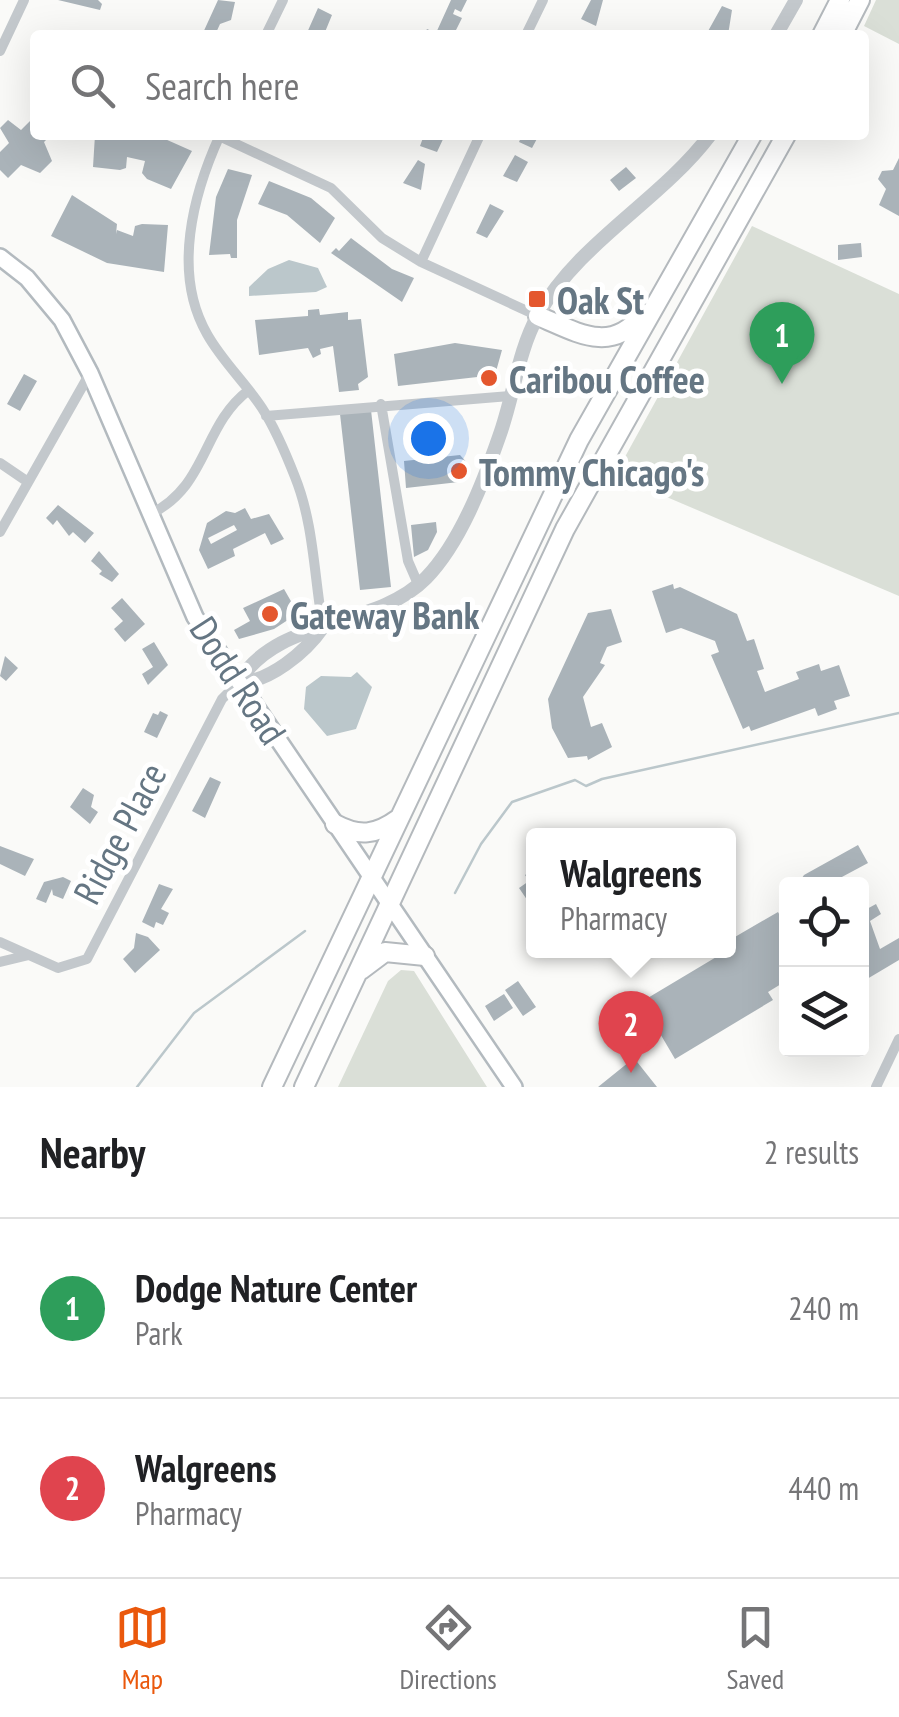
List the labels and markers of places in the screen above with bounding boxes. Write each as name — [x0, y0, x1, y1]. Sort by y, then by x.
place label: Oak St — [557, 275, 644, 324]
marker: Oak St — [526, 288, 548, 310]
pin: 1 — [750, 302, 814, 384]
place label: Caribou Coffee — [509, 354, 705, 403]
marker: Caribou Coffee — [478, 367, 500, 389]
place label: Tommy Chicago's — [479, 447, 704, 496]
marker: Tommy Chicago's — [448, 460, 470, 482]
place label: Gateway Bank — [290, 590, 480, 639]
marker: Gateway Bank — [259, 603, 281, 625]
pin: 2 — [598, 990, 664, 1073]

